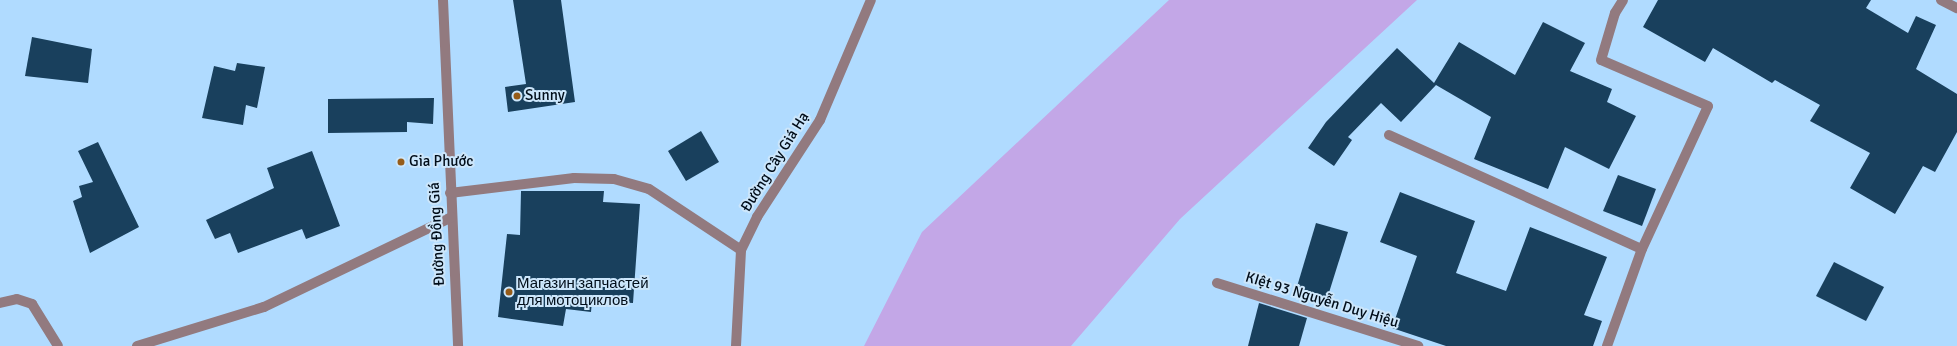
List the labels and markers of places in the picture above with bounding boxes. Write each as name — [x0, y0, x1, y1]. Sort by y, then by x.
place label: Sunny — [525, 87, 565, 105]
marker: Sunny — [512, 91, 522, 101]
place label: Gia Phước — [409, 153, 473, 171]
marker: Gia Phước — [396, 157, 406, 167]
place label: Магазин запчастей для мотоциклов — [517, 274, 649, 309]
marker: Магазин запчастей для мотоциклов — [504, 287, 514, 297]

